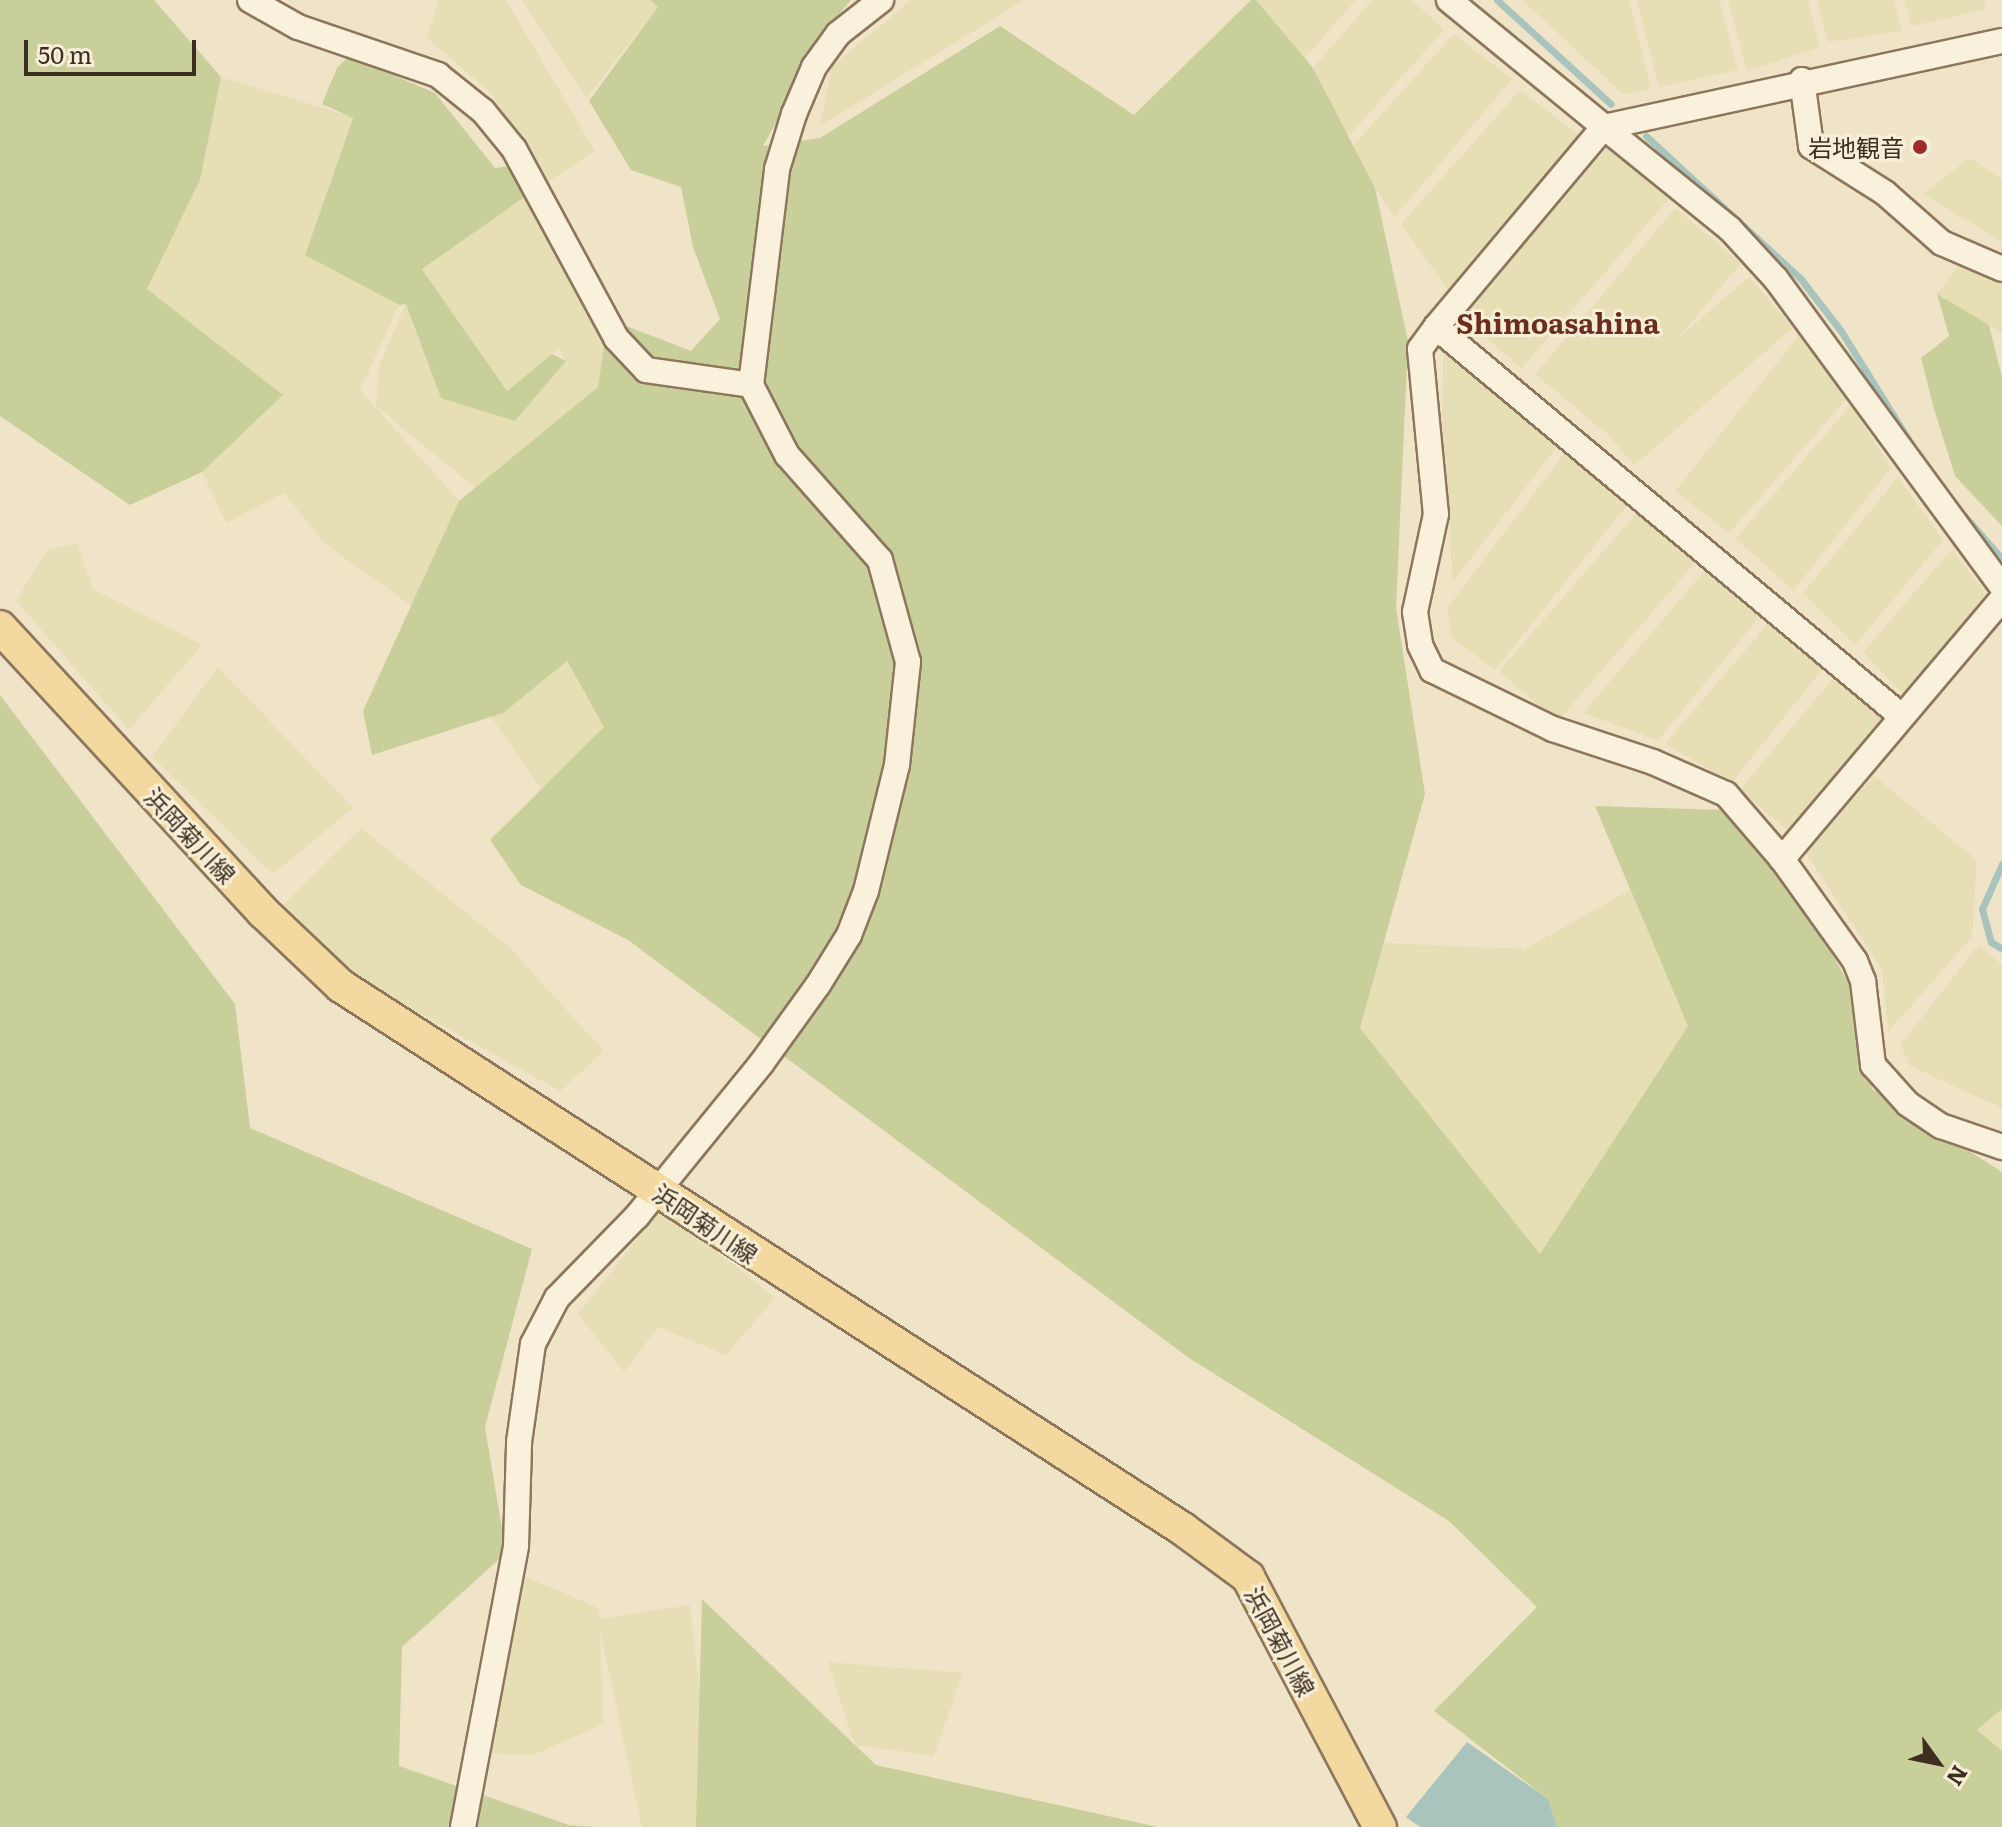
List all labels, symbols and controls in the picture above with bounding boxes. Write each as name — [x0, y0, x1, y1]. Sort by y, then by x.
scale bar — [28, 24, 200, 74]
text: 50 m — [38, 36, 92, 71]
place label: 岩地観音 — [1808, 133, 1904, 161]
marker: 岩地観音 — [1911, 138, 1929, 156]
district label: Shimoasahina — [1456, 305, 1660, 339]
street label: 浜岡菊川線 — [140, 781, 242, 889]
street label: 浜岡菊川線 — [648, 1178, 764, 1268]
street label: 浜岡菊川線 — [1240, 1581, 1322, 1701]
north arrow — [1898, 1723, 1978, 1803]
text: N — [1940, 1760, 1977, 1793]

